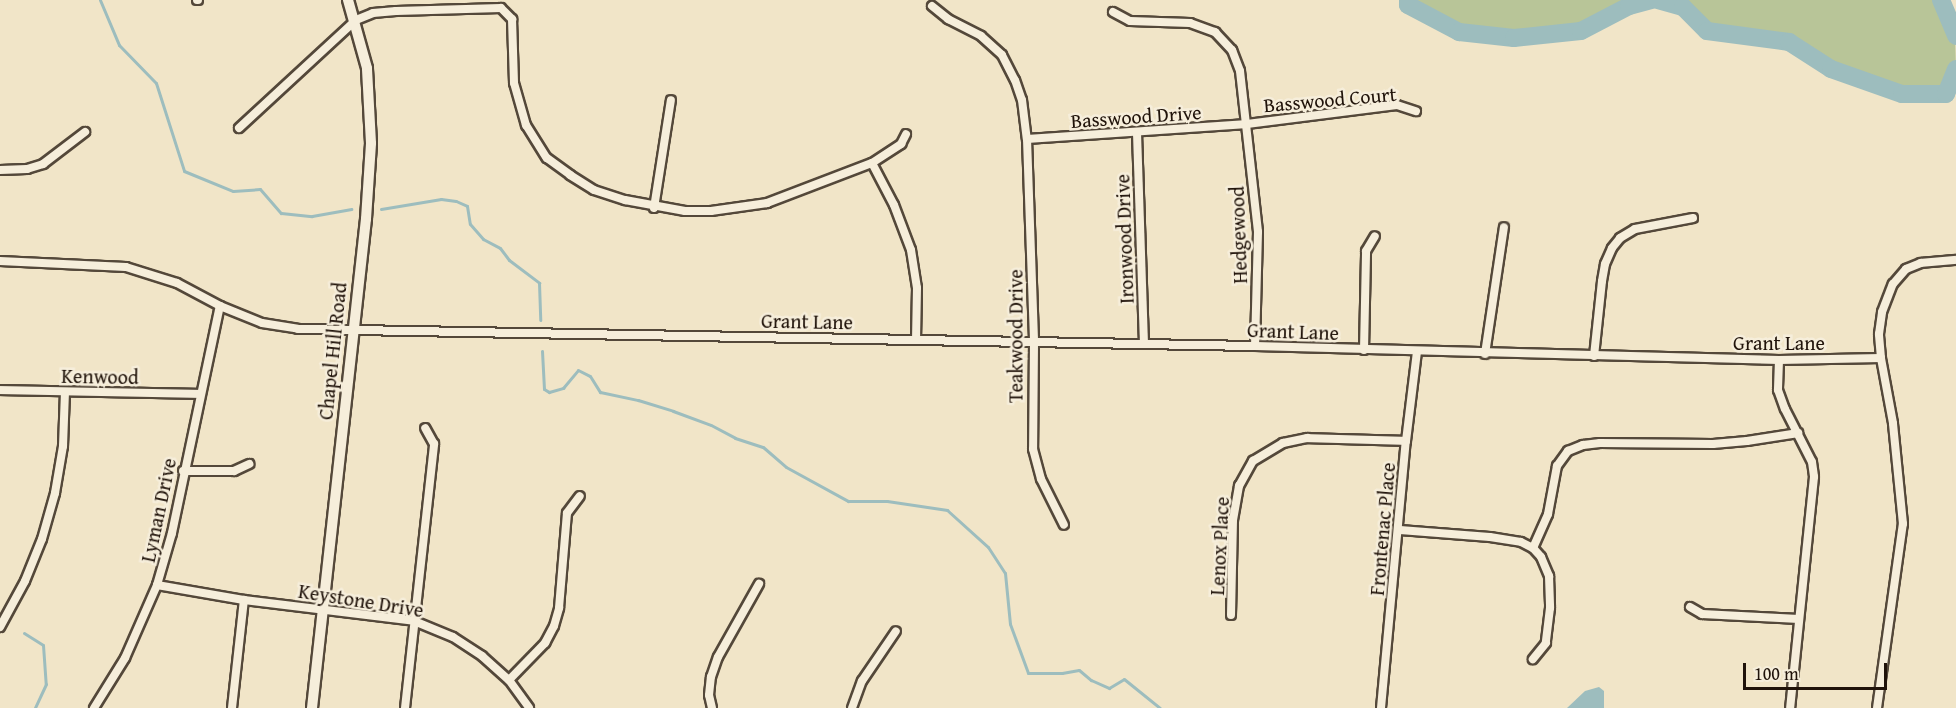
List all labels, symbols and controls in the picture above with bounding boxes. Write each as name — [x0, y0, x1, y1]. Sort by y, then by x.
street label: Basswood Court — [1263, 81, 1397, 117]
street label: Basswood Drive — [1070, 99, 1202, 133]
street label: Ironwood Drive — [1110, 174, 1138, 304]
street label: Hedgewood — [1224, 186, 1252, 284]
street label: Teakwood Drive — [1003, 269, 1027, 403]
street label: Chapel Hill Road — [313, 281, 351, 421]
street label: Grant Lane — [761, 308, 853, 334]
street label: Grant Lane — [1247, 317, 1339, 345]
street label: Grant Lane — [1733, 330, 1825, 354]
street label: Kenwood — [61, 363, 139, 389]
street label: Lyman Drive — [135, 456, 181, 564]
street label: Frontenac Place — [1364, 461, 1400, 597]
street label: Lenox Place — [1204, 496, 1234, 596]
street label: Keystone Drive — [297, 578, 425, 622]
scale bar — [1746, 651, 1890, 689]
text: 100 m — [1754, 660, 1799, 687]

